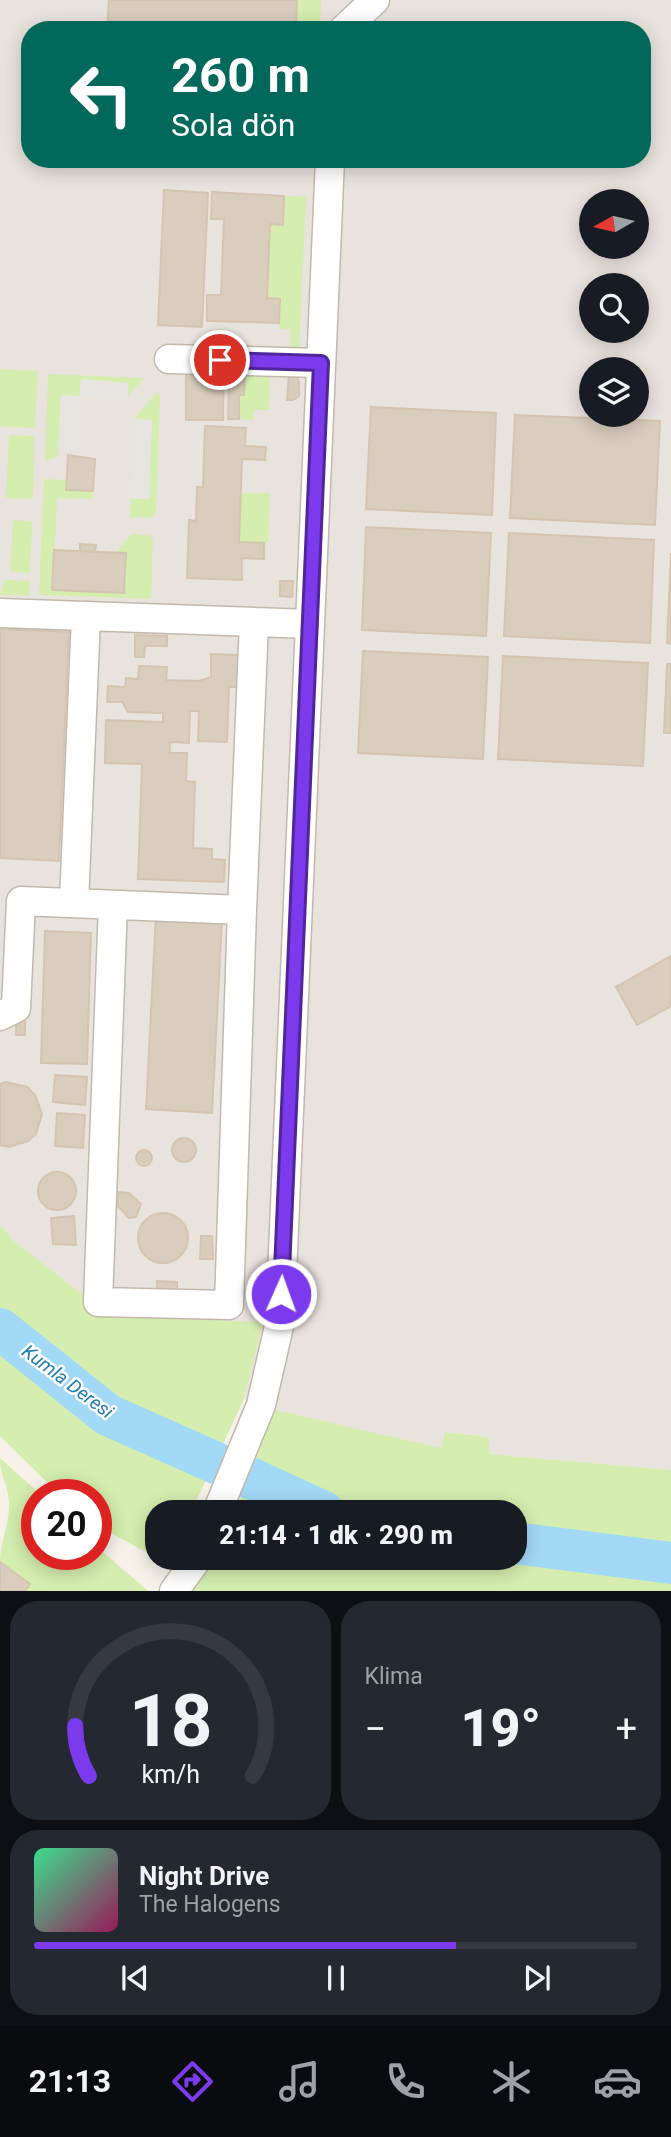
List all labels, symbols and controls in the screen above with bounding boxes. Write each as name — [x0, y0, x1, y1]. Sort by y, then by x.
text: 260 m — [171, 47, 310, 104]
icon: left — [56, 49, 147, 140]
text: Sola dön — [171, 106, 295, 144]
north arrow — [579, 189, 649, 259]
map controls — [579, 189, 649, 427]
button: search — [579, 273, 649, 343]
pin — [190, 330, 250, 390]
icon: arrive — [201, 341, 239, 379]
button: layers — [579, 357, 649, 427]
position arrow — [244, 1257, 318, 1331]
water label: Kumla Deresi — [17, 1340, 118, 1424]
speed limit sign: 20 — [21, 1479, 112, 1570]
text: 21:14 · 1 dk · 290 m — [219, 1520, 453, 1550]
text: Klima — [365, 1663, 423, 1690]
text: 18 — [128, 1679, 212, 1765]
text: 19° — [461, 1698, 541, 1759]
text: − — [365, 1707, 386, 1751]
text: + — [615, 1707, 637, 1751]
text: km/h — [141, 1760, 200, 1789]
text: Night Drive — [139, 1861, 269, 1891]
text: The Halogens — [139, 1891, 281, 1918]
icon: previous — [116, 1959, 154, 1997]
icon: pause — [317, 1959, 355, 1997]
icon: next — [518, 1959, 556, 1997]
icon: directions — [168, 2057, 217, 2106]
icon: music — [275, 2057, 324, 2106]
icon: phone — [381, 2057, 430, 2106]
icon: climate — [487, 2057, 536, 2106]
icon: car — [593, 2057, 642, 2106]
text: 21:13 — [29, 2062, 111, 2100]

